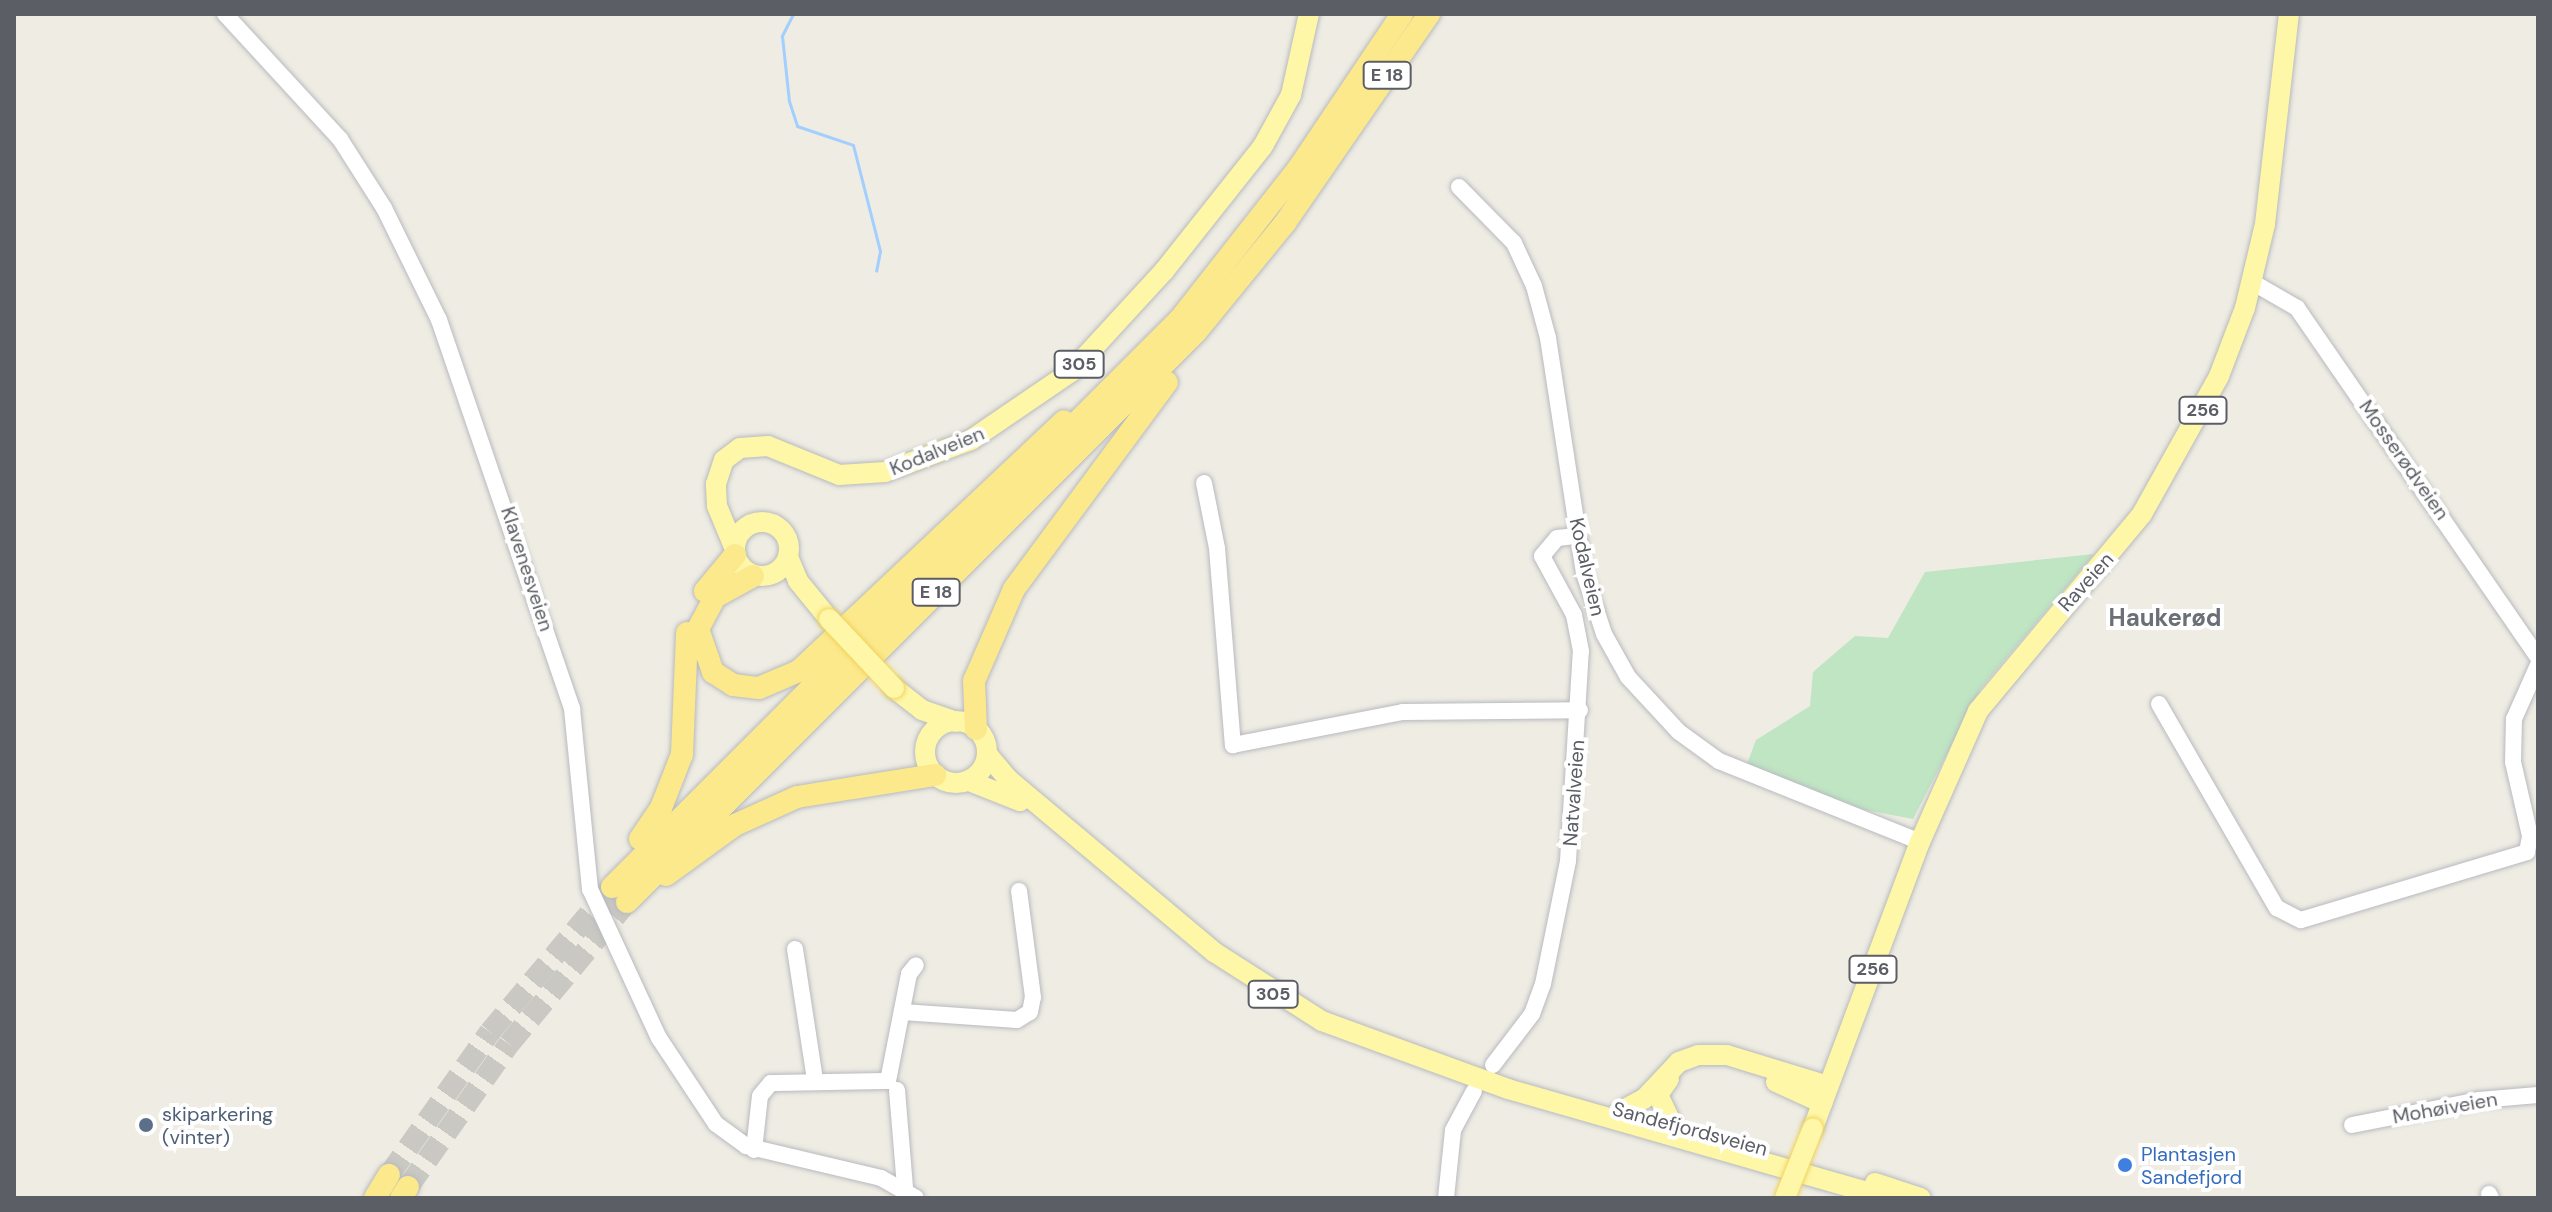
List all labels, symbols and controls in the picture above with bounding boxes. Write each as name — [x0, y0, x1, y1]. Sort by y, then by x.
road number: E 18 — [1361, 61, 1413, 89]
road number: 305 — [1053, 350, 1105, 378]
road number: 256 — [2177, 396, 2229, 424]
street label: Mosserødveien — [2354, 396, 2454, 524]
street label: Kodalveien — [886, 421, 988, 481]
street label: Klavenesveien — [496, 504, 558, 634]
street label: Kodalveien — [1564, 516, 1610, 618]
street label: Raveien — [2053, 548, 2119, 616]
road number: E 18 — [910, 578, 962, 606]
district label: Haukerød — [2109, 604, 2221, 632]
street label: Natvalveien — [1558, 739, 1590, 847]
road number: 256 — [1847, 955, 1899, 983]
road number: 305 — [1247, 980, 1299, 1008]
street label: Mohøiveien — [2391, 1087, 2499, 1129]
street label: Sandefjordsveien — [1610, 1097, 1770, 1161]
place label: skiparkering (vinter) — [162, 1102, 273, 1149]
marker: skiparkering (vinter) — [137, 1116, 155, 1134]
place label: Plantasjen Sandefjord — [2141, 1142, 2242, 1189]
marker: Plantasjen Sandefjord — [2116, 1156, 2134, 1174]

